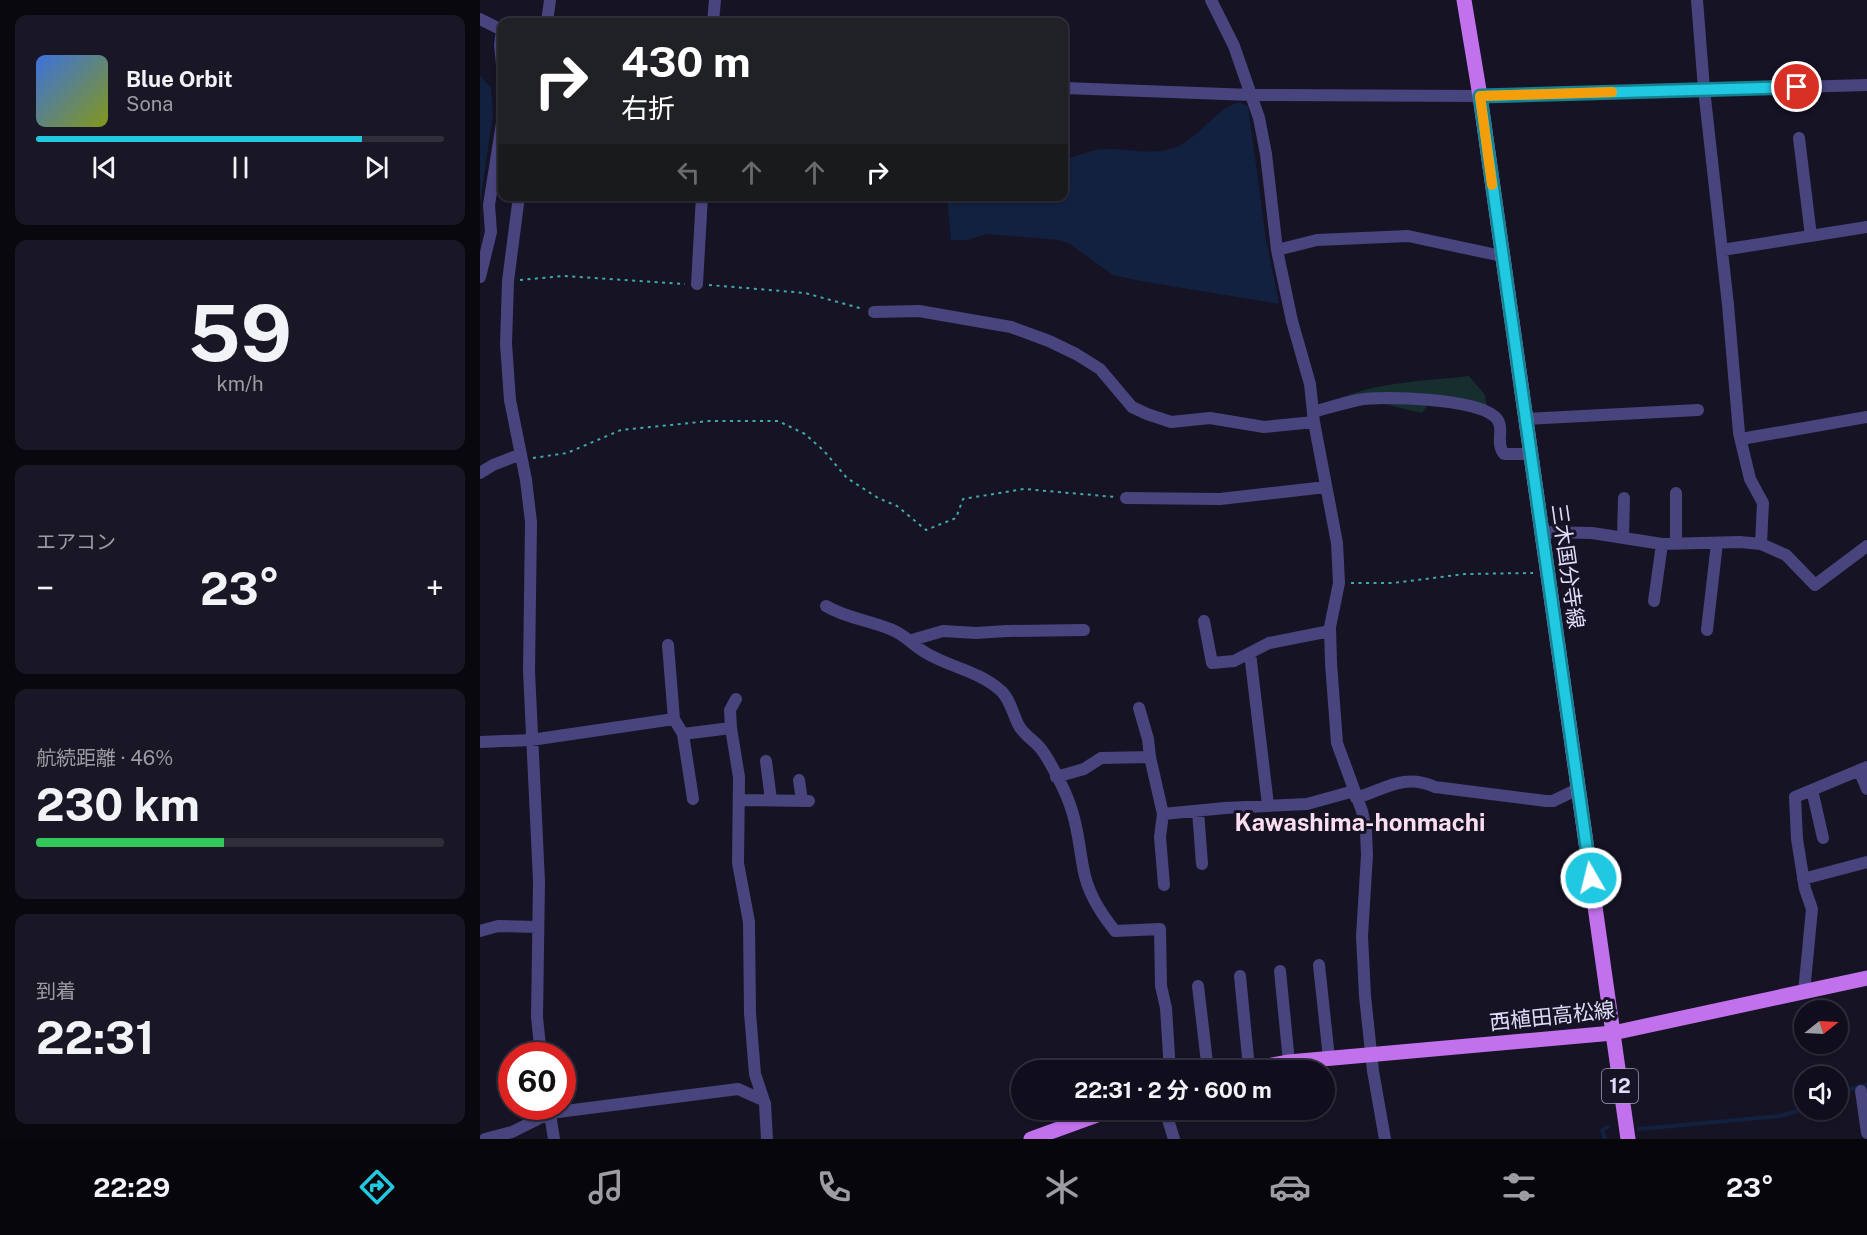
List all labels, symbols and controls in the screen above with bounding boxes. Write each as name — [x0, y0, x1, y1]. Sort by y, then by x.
text: 430 m — [621, 37, 751, 86]
icon: right — [522, 42, 600, 120]
pin — [1771, 61, 1822, 112]
text: Blue Orbit — [126, 66, 233, 92]
icon: arrive — [1780, 70, 1813, 103]
text: Sona — [126, 92, 173, 116]
text: 右折 — [621, 92, 675, 124]
icon: previous — [88, 151, 121, 184]
icon: pause — [224, 151, 257, 184]
icon: next — [360, 151, 393, 184]
icon: left — [672, 156, 705, 189]
icon: ahead — [735, 156, 768, 189]
icon: ahead — [798, 156, 831, 189]
icon: right — [861, 156, 894, 189]
text: 59 — [188, 287, 292, 379]
text: km/h — [216, 372, 264, 396]
street label: 三木国分寺線 — [1547, 502, 1589, 630]
text: エアコン — [36, 530, 116, 554]
text: 23° — [200, 562, 280, 615]
text: − — [36, 569, 54, 607]
text: + — [426, 569, 444, 607]
text: 航続距離 · 46% — [36, 746, 173, 770]
text: 230 km — [36, 778, 200, 831]
district label: Kawashima-honmachi — [1235, 808, 1485, 836]
position arrow — [1559, 846, 1623, 910]
text: 到着 — [36, 979, 76, 1003]
street label: 西植田高松線 — [1488, 997, 1616, 1035]
north arrow — [1794, 1000, 1848, 1054]
map controls — [1794, 1000, 1848, 1120]
text: 22:31 — [36, 1011, 154, 1064]
speed limit sign: 60 — [498, 1042, 576, 1120]
button: sound — [1794, 1066, 1848, 1120]
road number: 12 — [1602, 1069, 1638, 1103]
text: 22:31 · 2 分 · 600 m — [1074, 1077, 1272, 1103]
icon: directions — [356, 1166, 398, 1208]
icon: music — [585, 1166, 627, 1208]
icon: phone — [813, 1166, 855, 1208]
icon: climate — [1041, 1166, 1083, 1208]
icon: car — [1269, 1166, 1311, 1208]
icon: filters — [1498, 1166, 1540, 1208]
text: 22:29 — [93, 1171, 170, 1203]
text: 23° — [1726, 1171, 1774, 1203]

